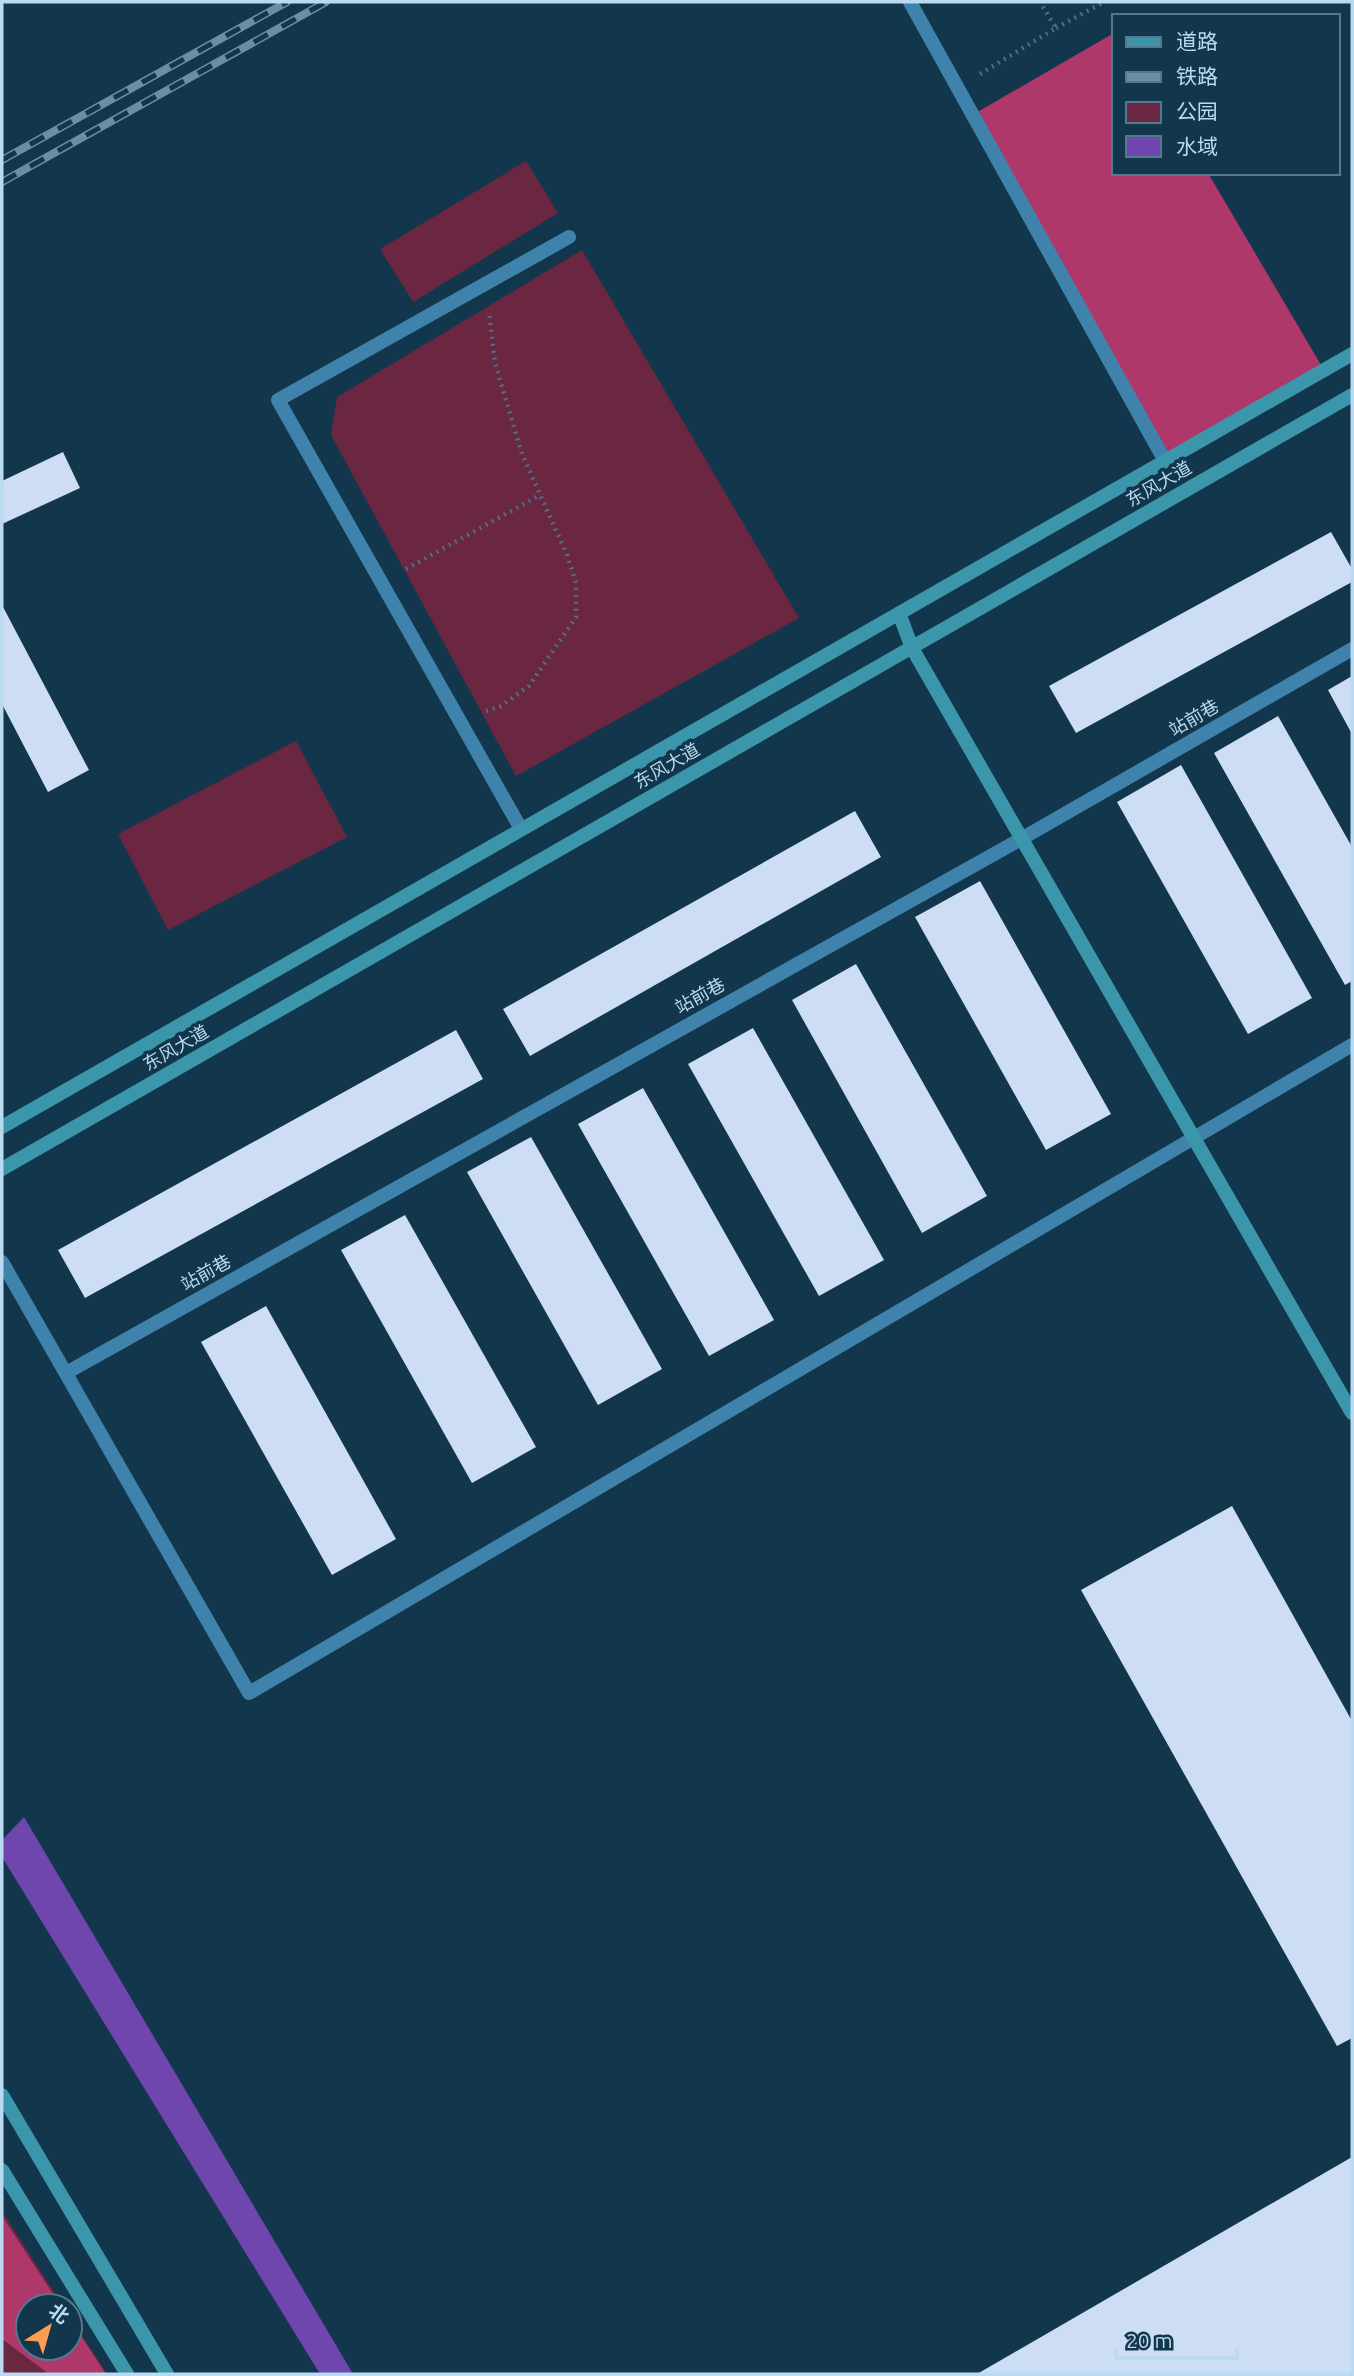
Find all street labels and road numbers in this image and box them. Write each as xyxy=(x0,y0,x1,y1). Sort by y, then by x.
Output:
street label: 东风大道 xyxy=(1122,456,1195,510)
street label: 站前巷 xyxy=(1165,695,1222,739)
street label: 东风大道 xyxy=(630,738,703,792)
street label: 站前巷 xyxy=(671,973,728,1017)
street label: 东风大道 xyxy=(139,1020,212,1074)
street label: 站前巷 xyxy=(177,1250,234,1294)

